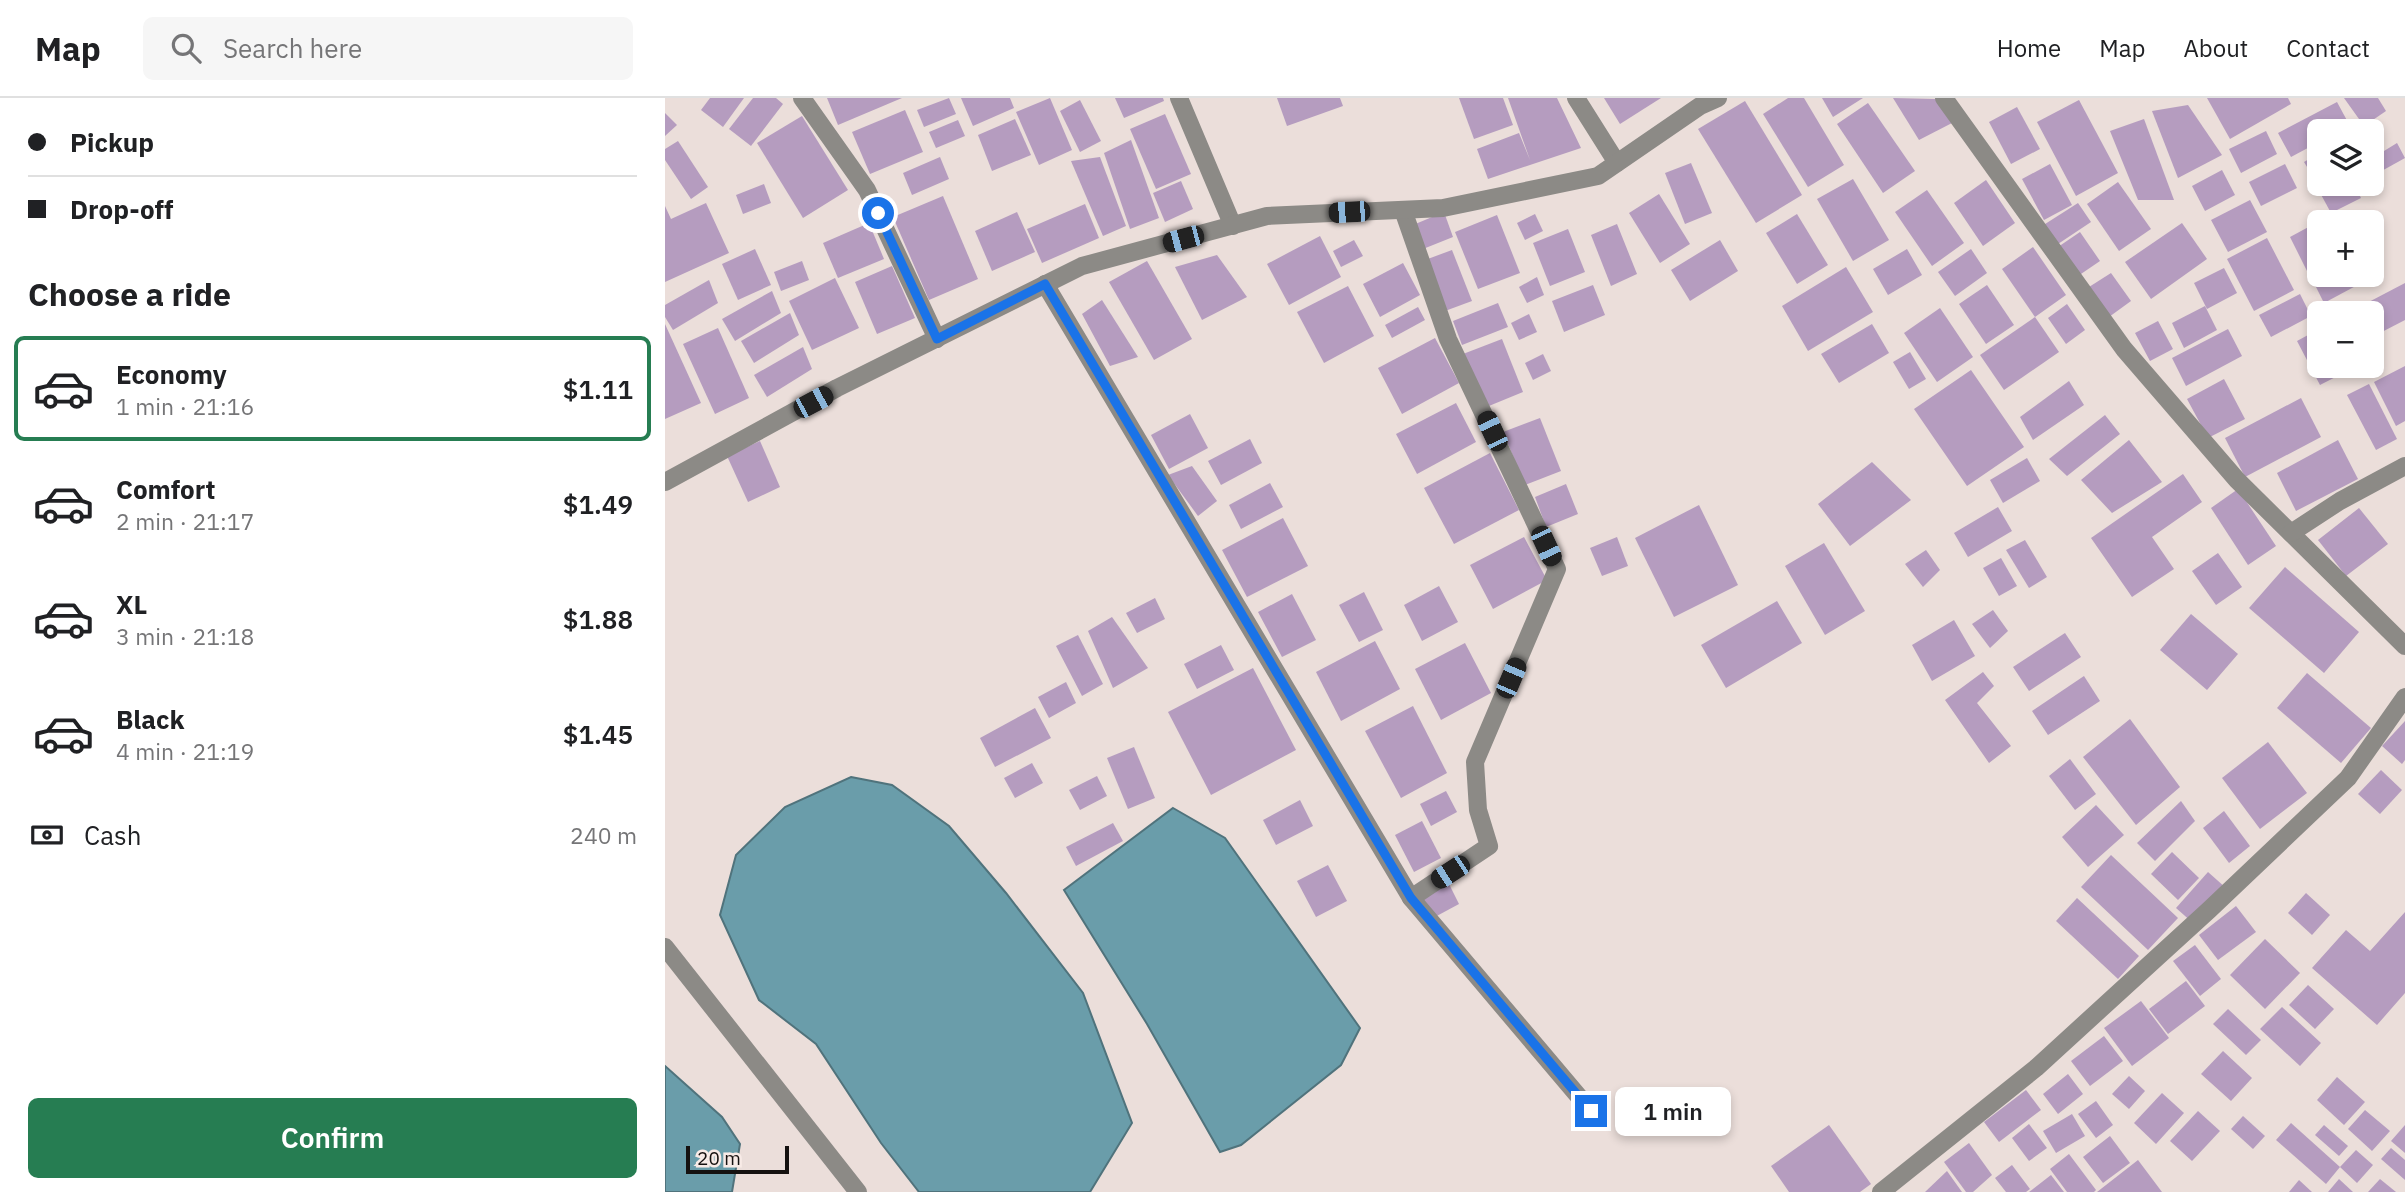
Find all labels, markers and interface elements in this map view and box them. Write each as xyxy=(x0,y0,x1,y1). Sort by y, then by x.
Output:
search box xyxy=(143,17,633,80)
text: Map xyxy=(35,27,101,70)
icon: search xyxy=(167,29,205,67)
text: Search here xyxy=(223,31,362,65)
text: Home xyxy=(1997,32,2061,64)
text: Map xyxy=(2099,32,2145,64)
text: About xyxy=(2183,32,2248,64)
text: Contact xyxy=(2286,32,2370,64)
map controls xyxy=(2307,119,2384,378)
button: layers xyxy=(2307,119,2384,196)
text: Pickup xyxy=(70,125,154,159)
text: Drop-off xyxy=(70,192,173,226)
route start xyxy=(862,197,894,229)
car xyxy=(1328,200,1371,224)
button: + xyxy=(2307,210,2384,287)
car xyxy=(1160,223,1207,255)
text: Choose a ride xyxy=(28,273,231,315)
button: − xyxy=(2307,301,2384,378)
icon: car xyxy=(32,357,95,420)
text: Economy xyxy=(116,357,227,391)
text: $1.11 xyxy=(563,372,633,406)
car xyxy=(790,383,837,421)
text: 1 min · 21:16 xyxy=(116,391,254,421)
car xyxy=(1474,408,1511,454)
icon: car xyxy=(32,472,95,535)
text: Comfort xyxy=(116,472,215,506)
text: $1.49 xyxy=(563,487,633,521)
text: 2 min · 21:17 xyxy=(116,506,254,536)
car xyxy=(1528,523,1565,569)
icon: car xyxy=(32,587,95,650)
text: XL xyxy=(116,587,147,621)
text: $1.88 xyxy=(563,602,633,636)
text: 3 min · 21:18 xyxy=(116,621,254,651)
car xyxy=(1494,655,1529,701)
icon: car xyxy=(32,702,95,765)
text: Black xyxy=(116,702,184,736)
text: $1.45 xyxy=(563,717,633,751)
text: 4 min · 21:19 xyxy=(116,736,254,766)
icon: cash xyxy=(28,816,66,854)
text: Cash xyxy=(84,818,141,852)
text: 240 m xyxy=(570,820,637,850)
car xyxy=(1427,852,1474,892)
callout: 1 min xyxy=(1615,1086,1731,1136)
route end xyxy=(1575,1095,1607,1127)
text: 1 min xyxy=(1643,1096,1703,1126)
button: Confirm xyxy=(28,1098,637,1178)
scale bar xyxy=(686,1143,789,1175)
text: 20 m xyxy=(697,1146,741,1170)

